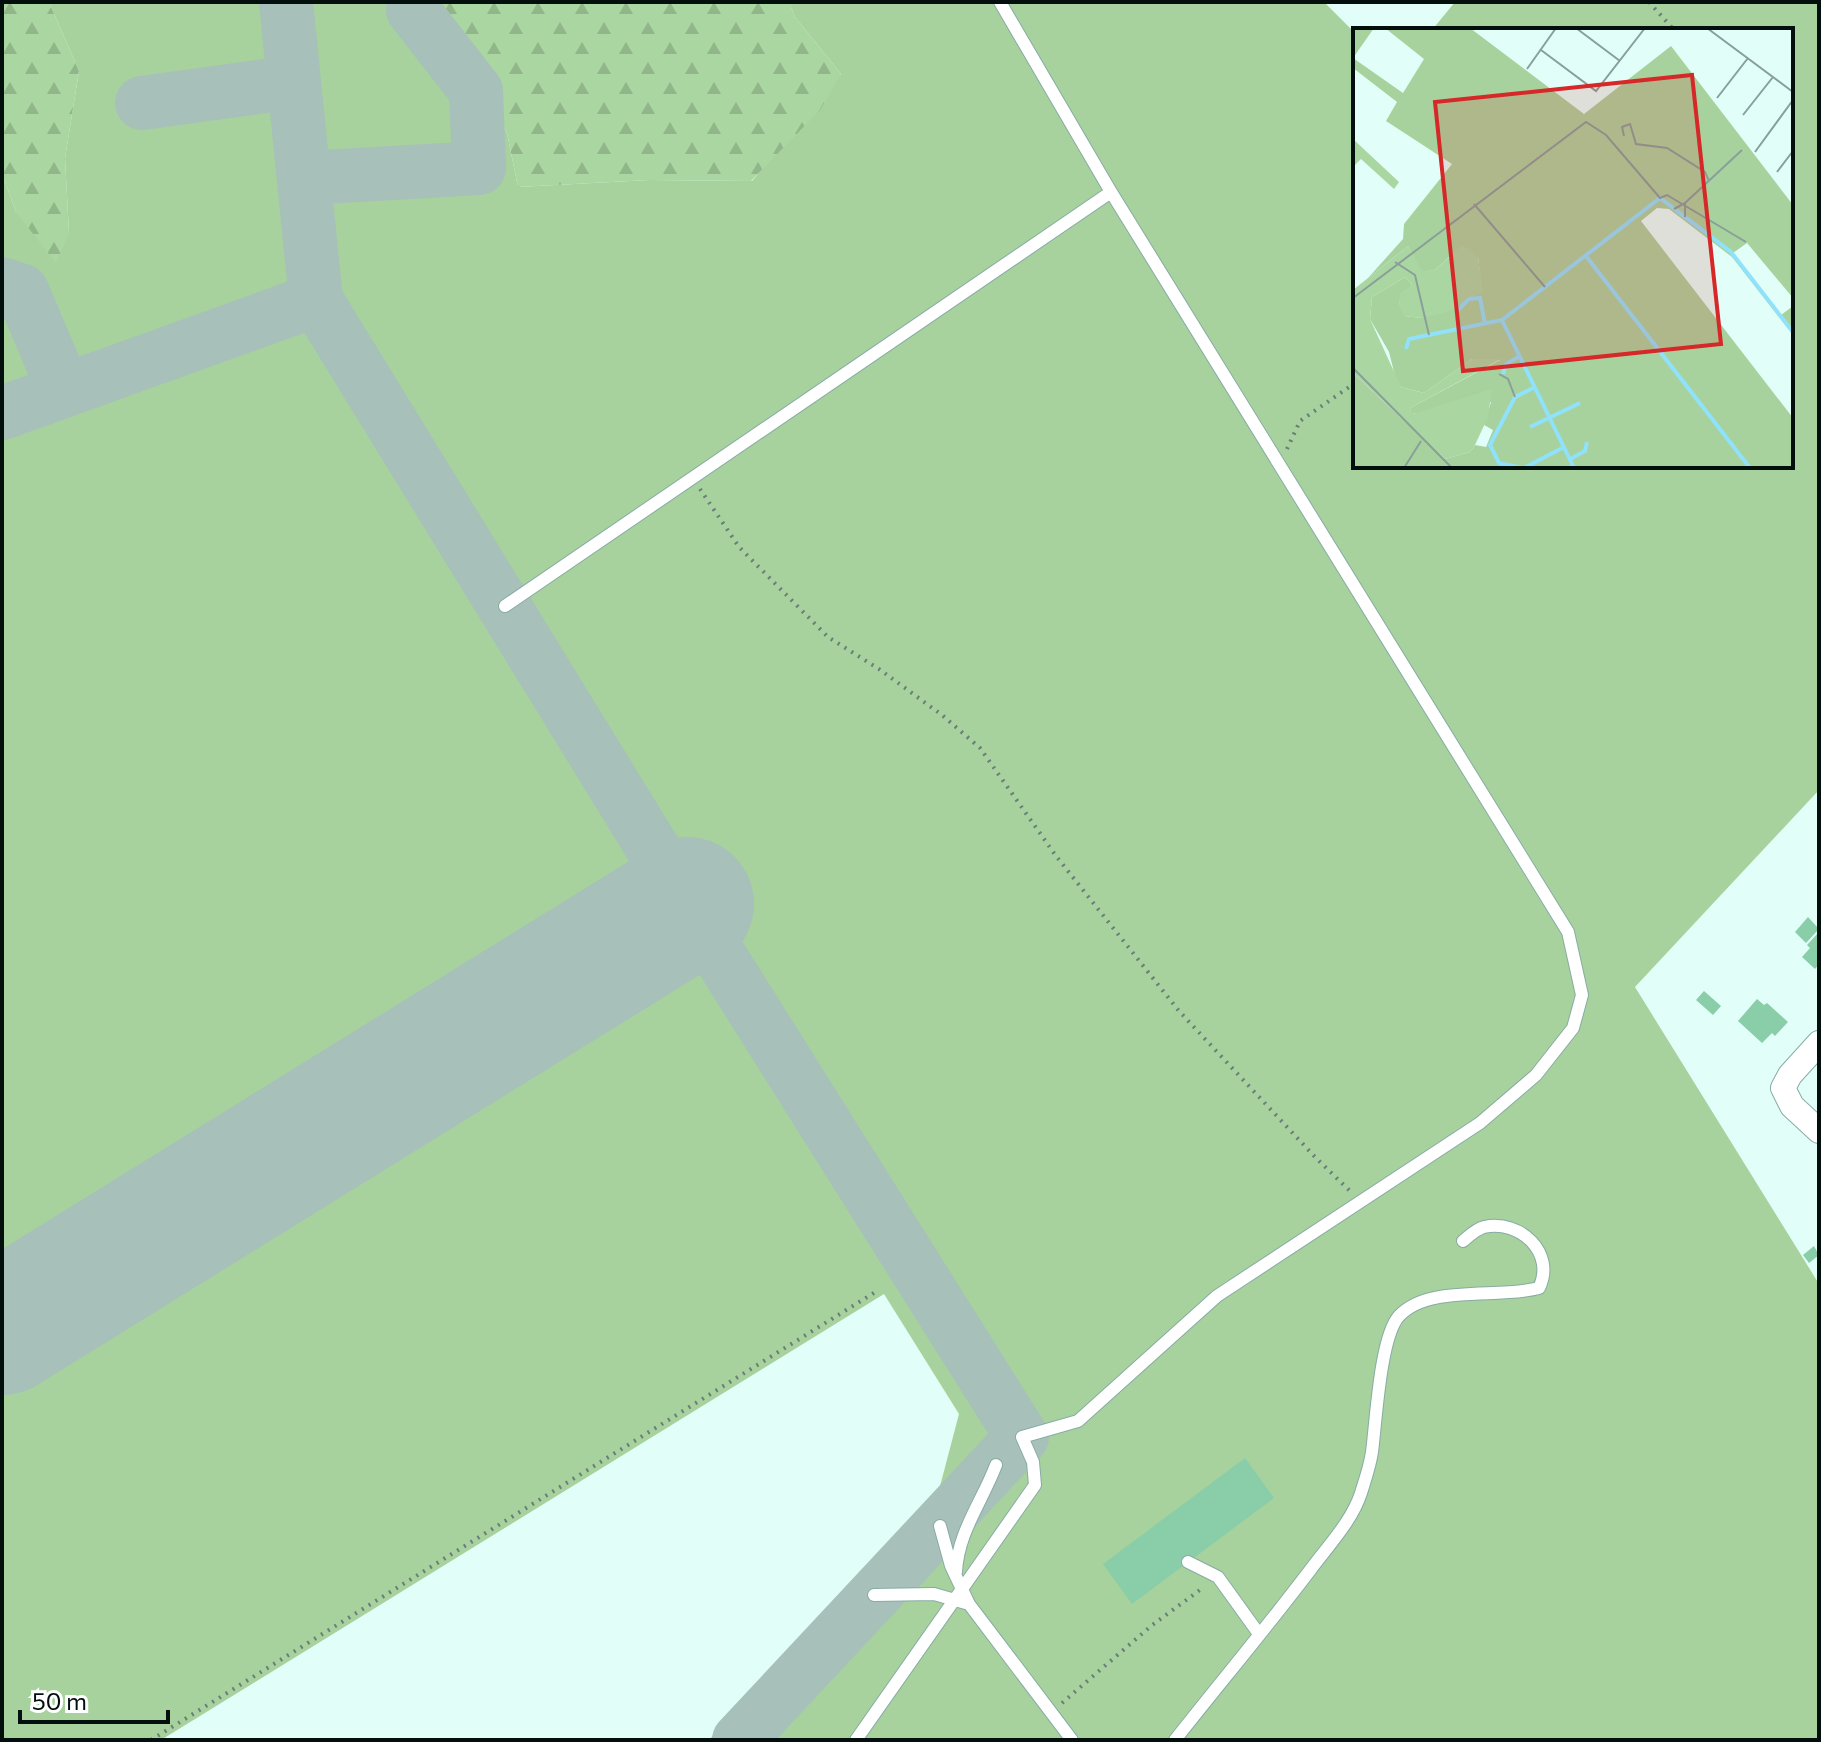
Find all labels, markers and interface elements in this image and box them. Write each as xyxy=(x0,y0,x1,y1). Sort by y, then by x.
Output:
inset map xyxy=(1353,28,1793,468)
scale bar xyxy=(20,1674,168,1724)
text: 50 m xyxy=(32,1686,87,1715)

